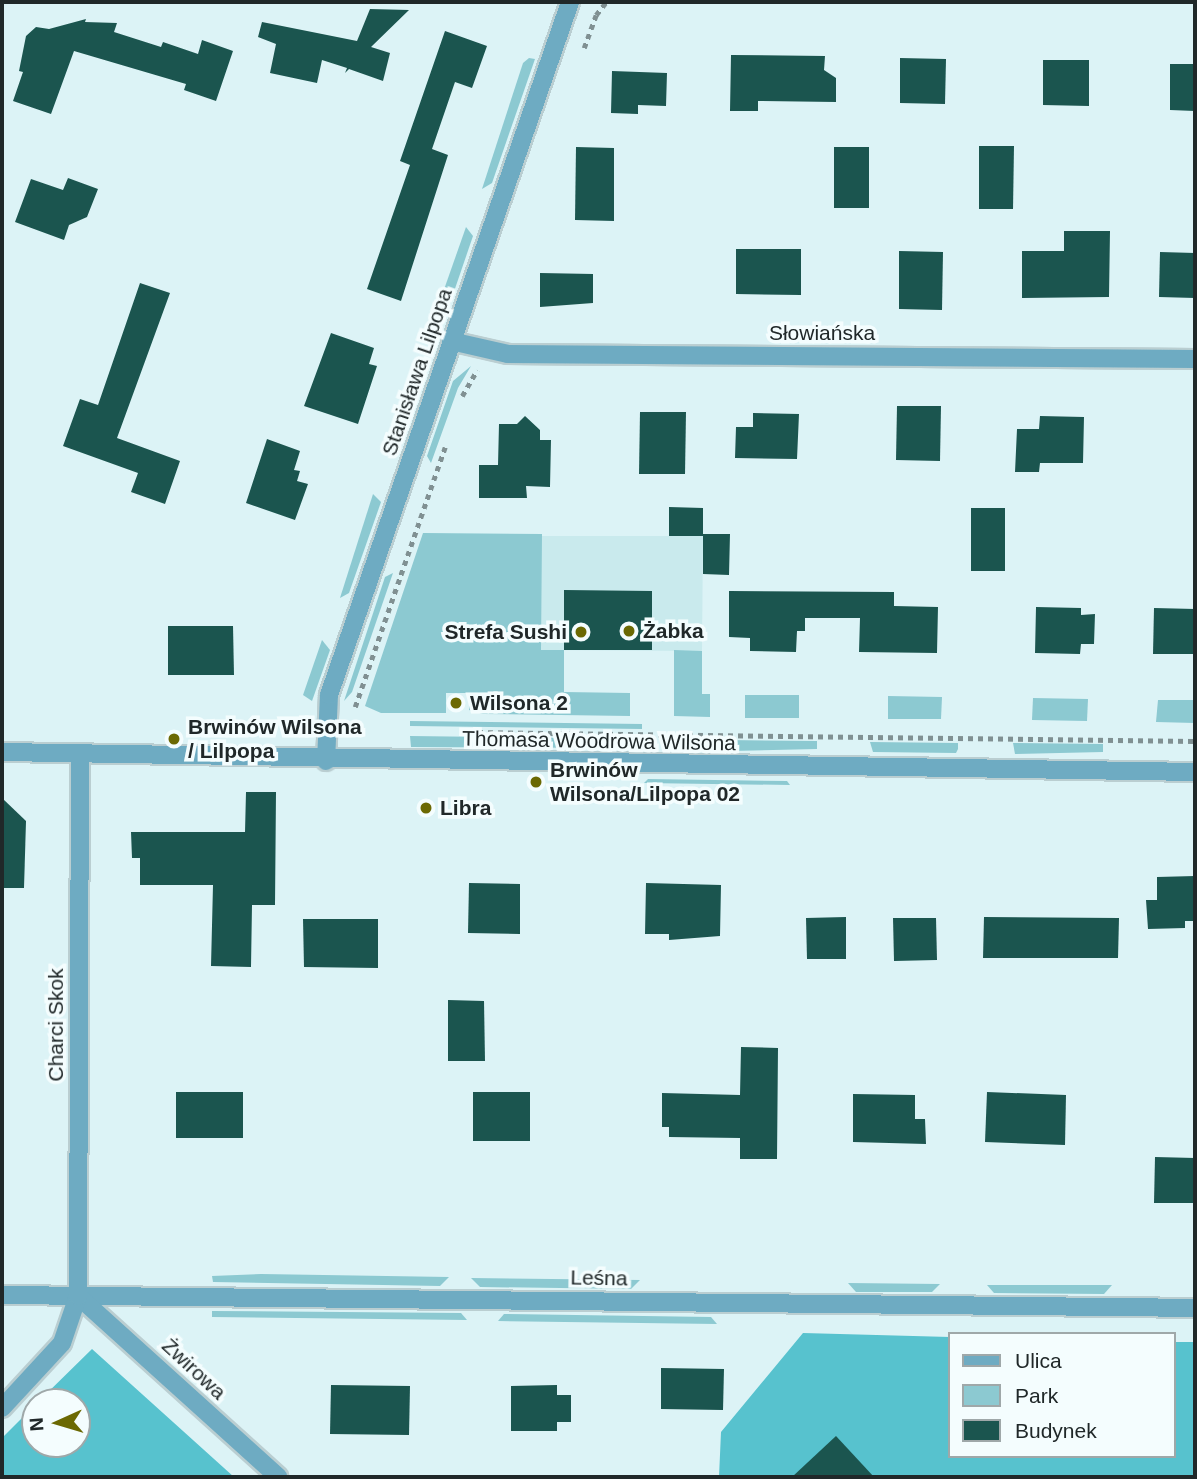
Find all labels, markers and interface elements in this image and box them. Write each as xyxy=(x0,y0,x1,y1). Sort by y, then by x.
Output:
street label: Stanisława Lilpopa xyxy=(377,285,457,459)
street label: Słowiańska xyxy=(769,320,875,346)
place label: Żabka xyxy=(643,618,704,644)
place label: Strefa Sushi xyxy=(444,619,567,645)
marker: Żabka xyxy=(621,623,637,639)
marker: Strefa Sushi xyxy=(573,624,589,640)
place label: Wilsona 2 xyxy=(470,690,568,716)
marker: Wilsona 2 xyxy=(448,695,464,711)
place label: Brwinów Wilsona / Lilpopa xyxy=(188,714,362,764)
street label: Thomasa Woodrowa Wilsona xyxy=(462,726,736,756)
marker: Brwinów Wilsona / Lilpopa xyxy=(166,731,182,747)
place label: Brwinów Wilsona/Lilpopa 02 xyxy=(550,757,740,807)
marker: Brwinów Wilsona/Lilpopa 02 xyxy=(528,774,544,790)
place label: Libra xyxy=(440,795,491,821)
marker: Libra xyxy=(418,800,434,816)
street label: Charci Skok xyxy=(43,968,69,1082)
street label: Leśna xyxy=(570,1265,628,1291)
legend xyxy=(948,1332,1176,1458)
street label: Żwirowa xyxy=(157,1333,231,1405)
text: Ulica xyxy=(1015,1349,1062,1372)
text: Park xyxy=(1015,1384,1058,1407)
north arrow xyxy=(21,1388,91,1458)
text: N xyxy=(26,1417,48,1432)
text: Budynek xyxy=(1015,1419,1097,1442)

